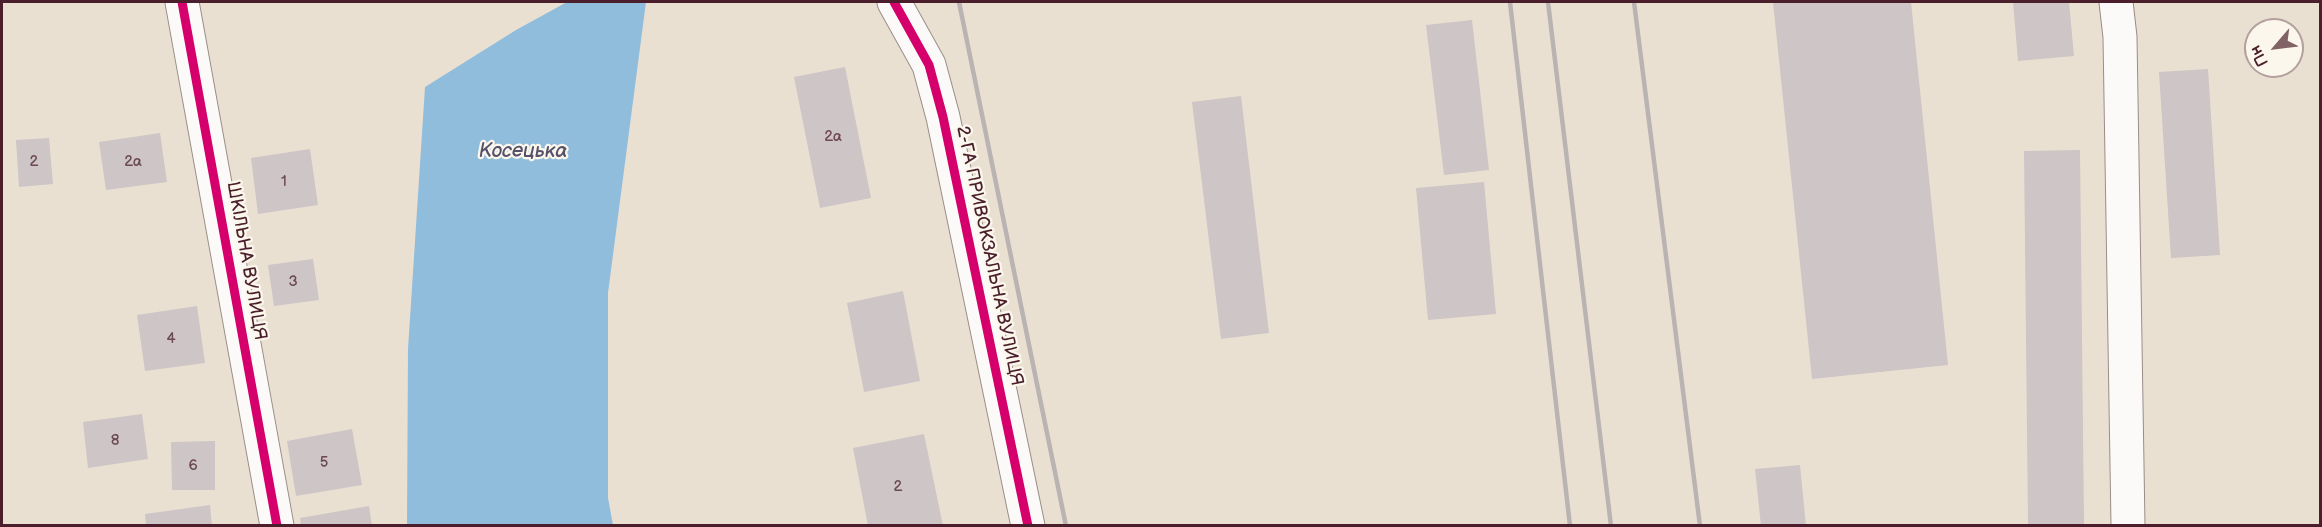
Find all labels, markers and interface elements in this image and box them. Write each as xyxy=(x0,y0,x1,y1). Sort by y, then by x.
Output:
north arrow xyxy=(2244,18,2304,78)
text: Пн xyxy=(2246,42,2273,70)
street label: 2-ГА ПРИВОКЗАЛЬНА ВУЛИЦЯ xyxy=(951,124,1027,388)
house number: 2а xyxy=(824,128,842,146)
water label: Косецька xyxy=(479,140,567,164)
house number: 2 xyxy=(30,153,38,171)
house number: 2а xyxy=(124,153,142,171)
house number: 1 xyxy=(281,173,287,191)
street label: ШКІЛЬНА ВУЛИЦЯ xyxy=(221,180,271,342)
house number: 3 xyxy=(288,273,298,291)
house number: 4 xyxy=(166,330,176,348)
house number: 8 xyxy=(111,432,119,450)
house number: 5 xyxy=(320,454,328,472)
house number: 6 xyxy=(188,457,198,475)
house number: 2 xyxy=(894,478,902,496)

